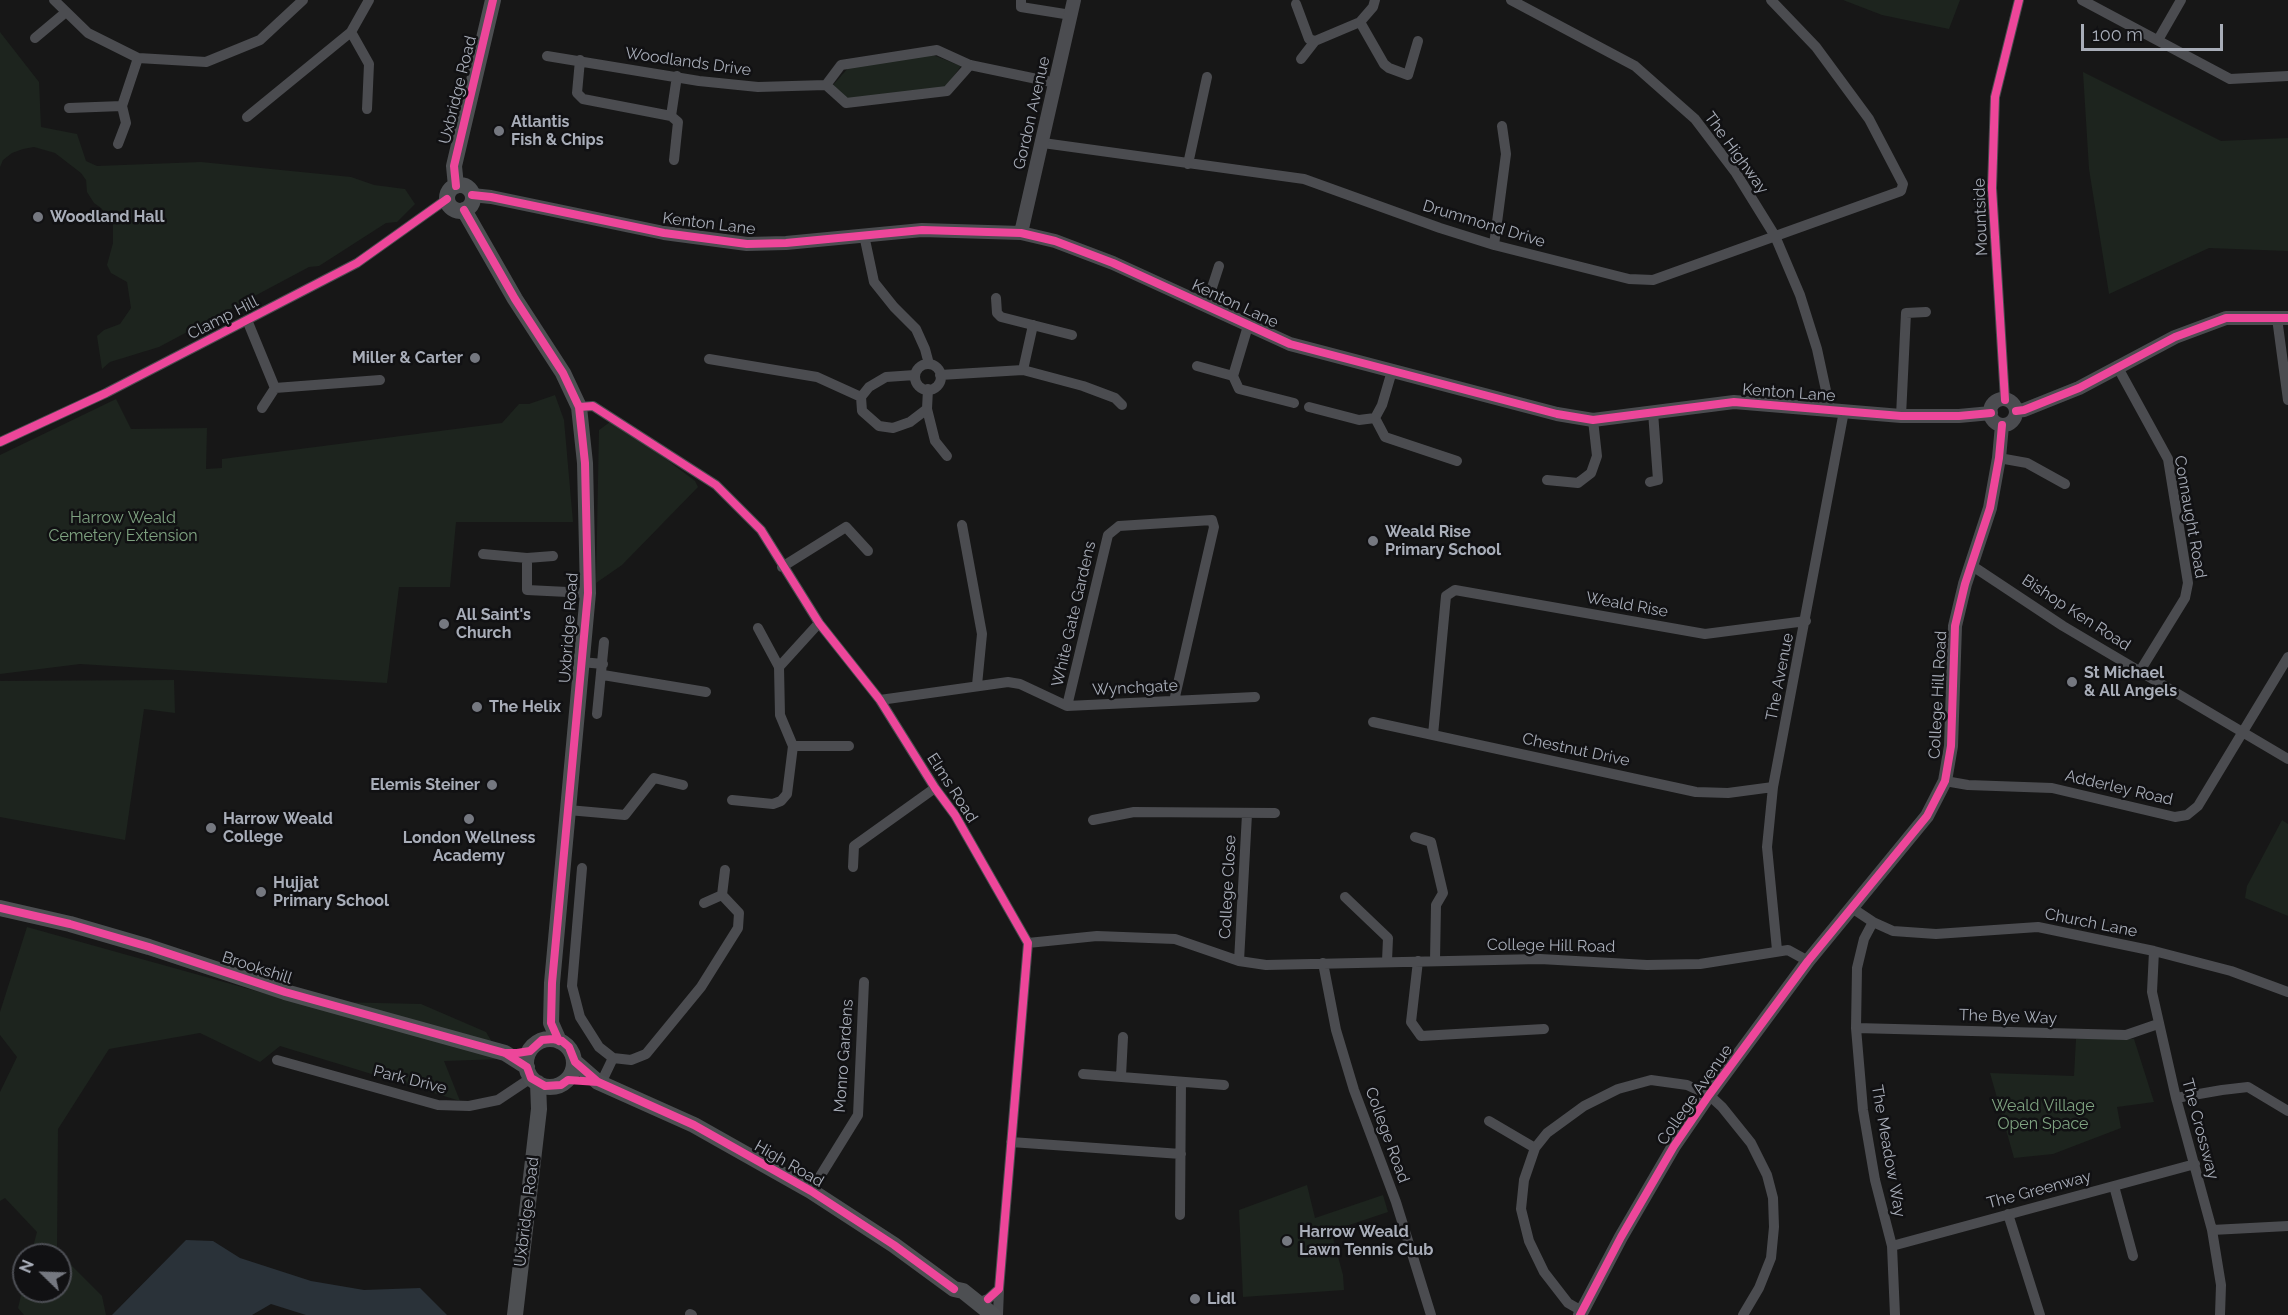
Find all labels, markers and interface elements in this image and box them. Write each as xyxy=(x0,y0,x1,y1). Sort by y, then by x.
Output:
scale bar xyxy=(2084,12,2226,50)
text: 100 m xyxy=(2092,24,2143,45)
street label: Uxbridge Road xyxy=(435,34,481,146)
street label: Woodlands Drive xyxy=(624,44,752,80)
street label: Gordon Avenue xyxy=(1010,55,1054,171)
street label: The Highway xyxy=(1700,108,1772,198)
place label: Atlantis Fish & Chips xyxy=(511,112,604,150)
marker: Atlantis Fish & Chips xyxy=(492,124,506,138)
street label: Mountside xyxy=(1970,178,1992,256)
street label: Drummond Drive xyxy=(1420,196,1548,252)
place label: Woodland Hall xyxy=(50,207,165,227)
street label: Kenton Lane xyxy=(662,209,756,239)
marker: Woodland Hall xyxy=(31,210,45,224)
street label: Kenton Lane xyxy=(1189,276,1281,332)
street label: Clamp Hill xyxy=(184,292,262,344)
place label: Miller & Carter xyxy=(352,348,463,368)
marker: Miller & Carter xyxy=(468,351,482,365)
street label: Kenton Lane xyxy=(1742,380,1836,406)
street label: Connaught Road xyxy=(2170,454,2210,580)
park label: Harrow Weald Cemetery Extension xyxy=(48,508,198,546)
place label: Weald Rise Primary School xyxy=(1385,522,1501,560)
marker: Weald Rise Primary School xyxy=(1366,534,1380,548)
street label: White Gate Gardens xyxy=(1048,539,1100,689)
street label: Bishop Ken Road xyxy=(2018,571,2134,655)
street label: Uxbridge Road xyxy=(556,572,582,684)
street label: Weald Rise xyxy=(1584,588,1670,622)
place label: All Saint's Church xyxy=(456,605,531,643)
marker: All Saint's Church xyxy=(437,617,451,631)
street label: College Hill Road xyxy=(1925,630,1951,760)
street label: The Avenue xyxy=(1762,632,1798,722)
place label: St Michael & All Angels xyxy=(2084,663,2177,701)
marker: St Michael & All Angels xyxy=(2065,675,2079,689)
street label: Wynchgate xyxy=(1092,676,1178,700)
place label: The Helix xyxy=(489,697,561,717)
marker: The Helix xyxy=(470,700,484,714)
street label: Chestnut Drive xyxy=(1521,729,1631,771)
street label: Elms Road xyxy=(922,750,982,826)
street label: Adderley Road xyxy=(2063,766,2175,810)
place label: Elemis Steiner xyxy=(370,775,480,795)
marker: Elemis Steiner xyxy=(485,778,499,792)
place label: Harrow Weald College xyxy=(223,809,333,847)
marker: London Wellness Academy xyxy=(462,812,476,826)
marker: Harrow Weald College xyxy=(204,821,218,835)
place label: London Wellness Academy xyxy=(403,828,535,866)
street label: College Close xyxy=(1216,835,1240,939)
place label: Hujjat Primary School xyxy=(273,873,389,911)
marker: Hujjat Primary School xyxy=(254,885,268,899)
street label: Church Lane xyxy=(2043,905,2139,941)
street label: College Hill Road xyxy=(1487,935,1615,957)
street label: Brookshill xyxy=(219,948,295,988)
street label: Monro Gardens xyxy=(830,999,858,1113)
street label: The Bye Way xyxy=(1959,1006,2057,1028)
street label: College Avenue xyxy=(1653,1041,1737,1149)
street label: Park Drive xyxy=(371,1062,449,1098)
street label: The Crossway xyxy=(2177,1076,2223,1182)
street label: The Meadow Way xyxy=(1867,1083,1909,1219)
street label: College Road xyxy=(1361,1085,1413,1185)
park label: Weald Village Open Space xyxy=(1991,1096,2095,1134)
street label: High Road xyxy=(751,1136,827,1192)
street label: Uxbridge Road xyxy=(511,1156,543,1268)
street label: The Greenway xyxy=(1985,1167,2093,1213)
place label: Harrow Weald Lawn Tennis Club xyxy=(1299,1222,1433,1260)
marker: Harrow Weald Lawn Tennis Club xyxy=(1280,1234,1294,1248)
north arrow xyxy=(12,1243,72,1303)
text: N xyxy=(16,1257,38,1276)
place label: Lidl xyxy=(1207,1289,1236,1309)
marker: Lidl xyxy=(1188,1292,1202,1306)

